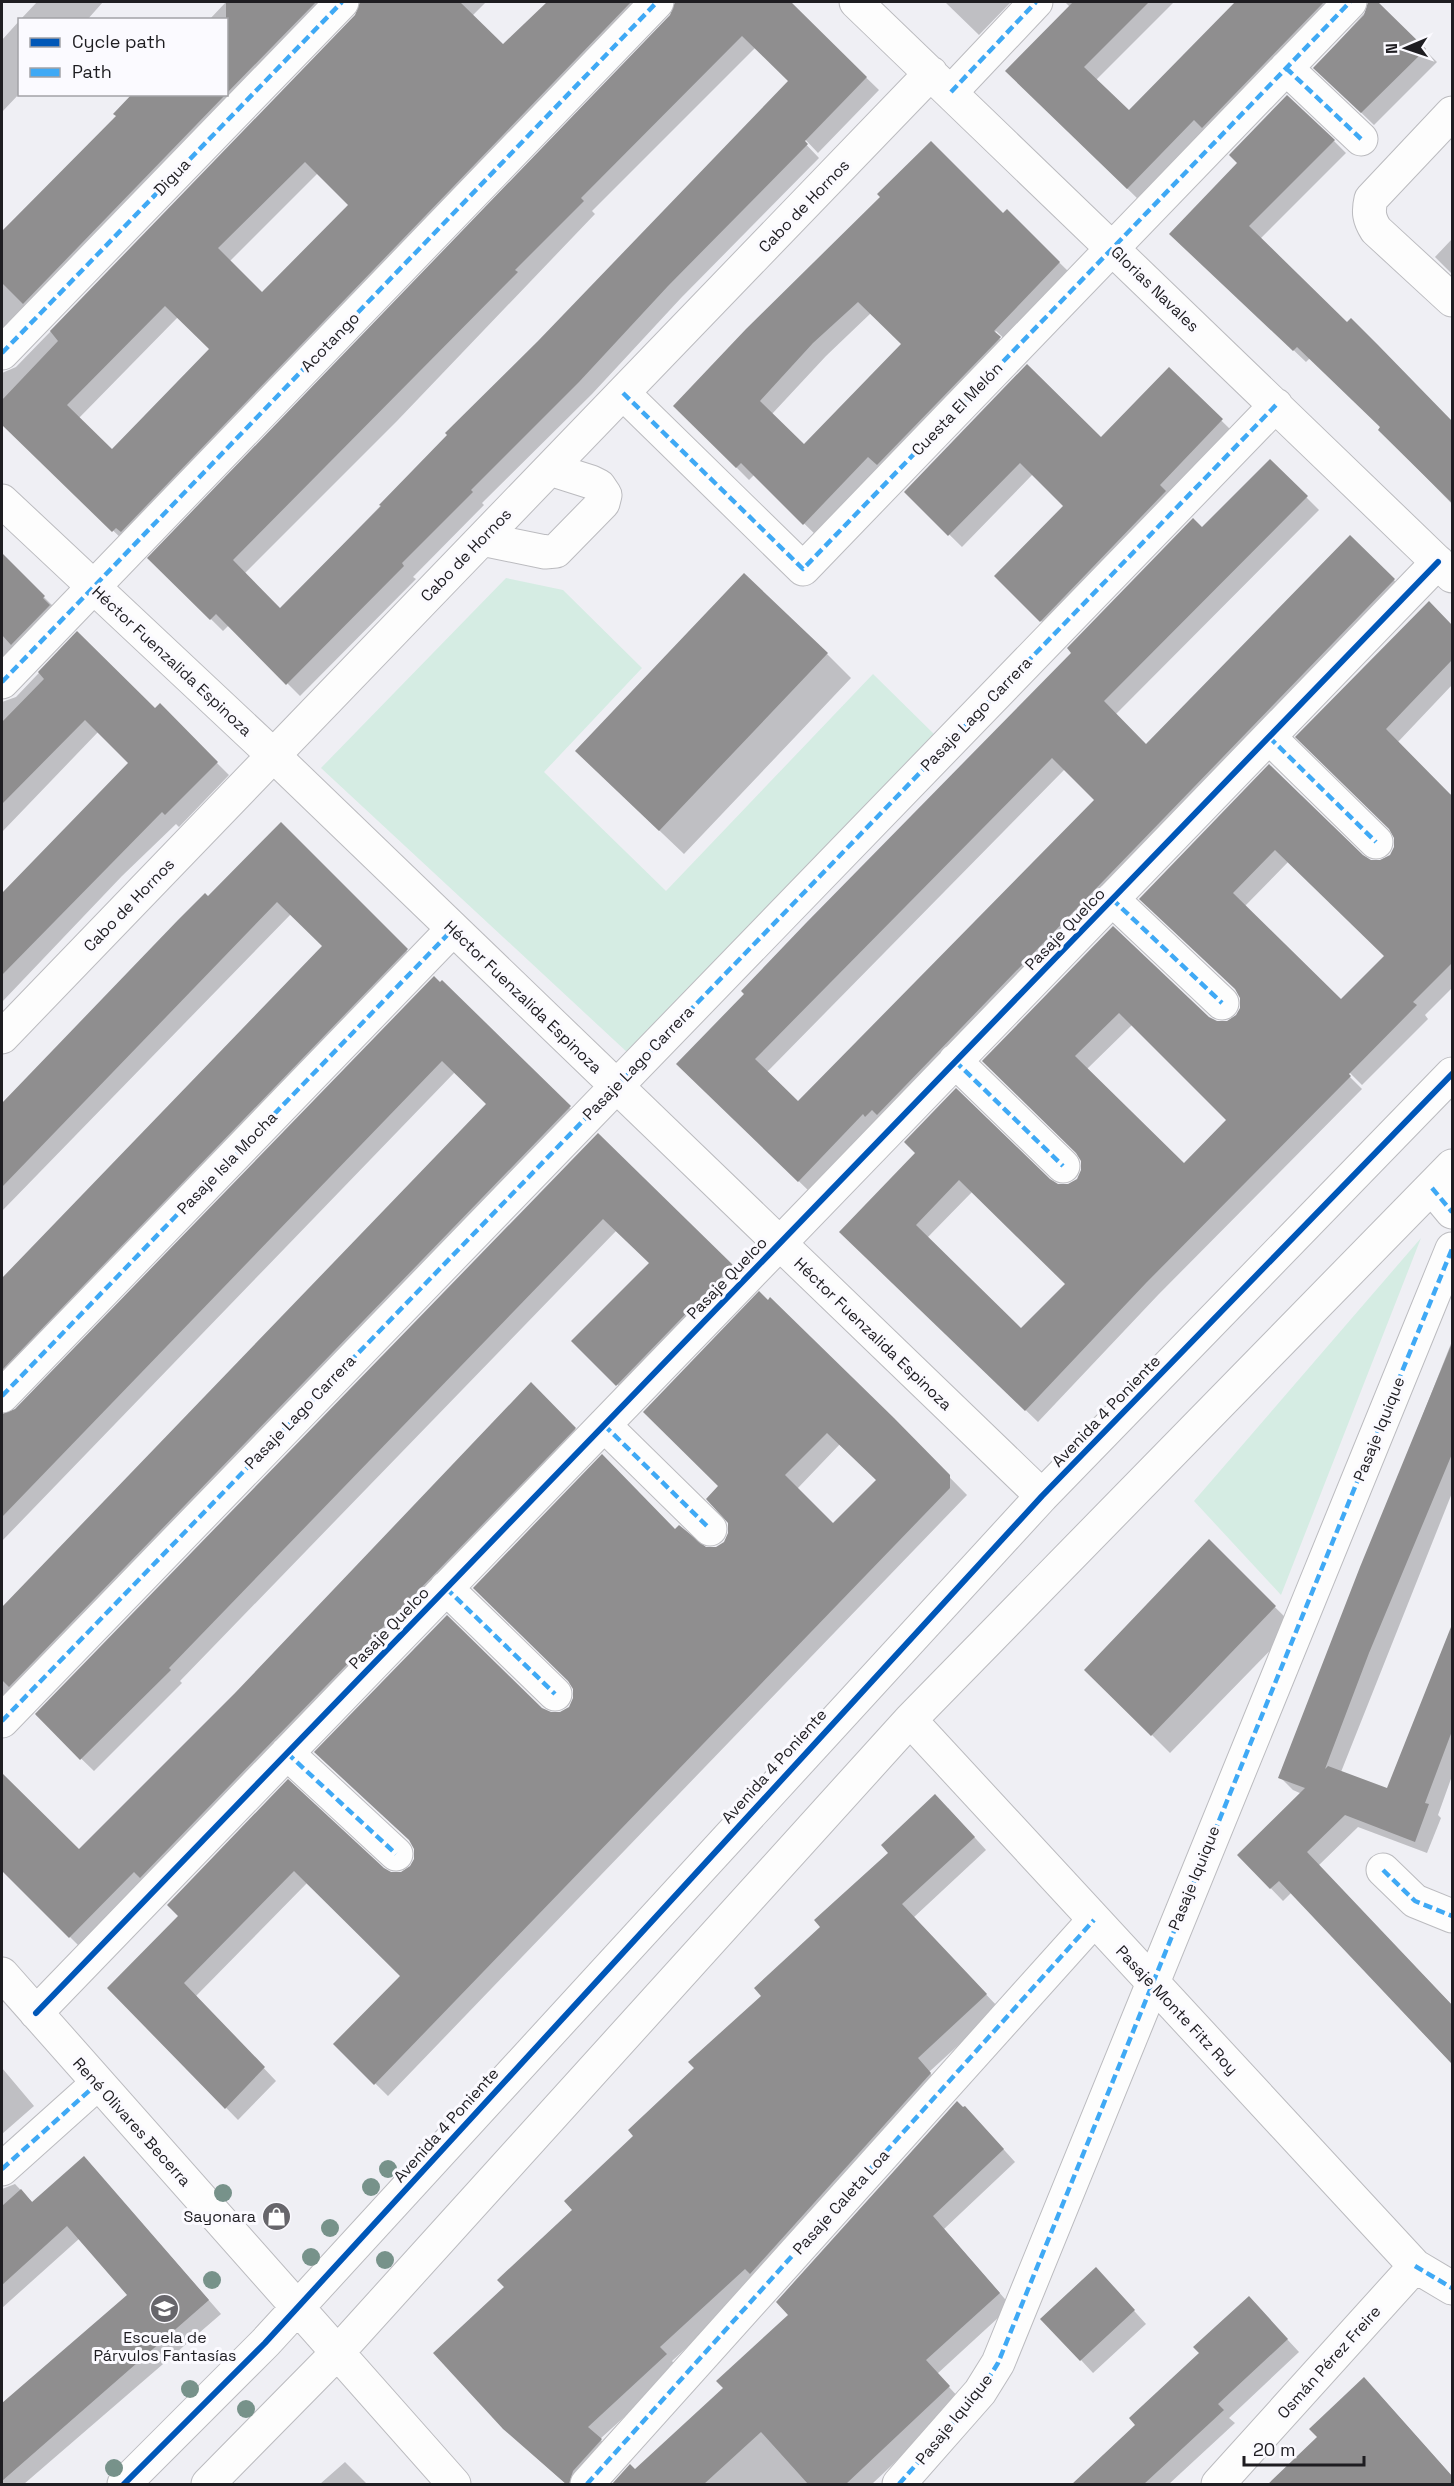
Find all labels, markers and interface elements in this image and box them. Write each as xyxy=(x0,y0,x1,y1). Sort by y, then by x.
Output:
legend xyxy=(18,18,228,96)
north arrow xyxy=(1376,18,1436,78)
text: Cycle path xyxy=(72,30,166,53)
text: N xyxy=(1381,43,1402,54)
text: Path xyxy=(72,60,112,83)
street label: Digua xyxy=(149,154,195,200)
street label: Cabo de Hornos xyxy=(754,155,854,257)
street label: Glorias Navales xyxy=(1106,242,1204,336)
street label: Acotango xyxy=(296,307,364,377)
street label: Cuesta El Melón xyxy=(907,358,1007,460)
street label: Cabo de Hornos xyxy=(416,504,516,606)
street label: Héctor Fuenzalida Espinoza xyxy=(87,581,257,741)
street label: Pasaje Lago Carrera xyxy=(916,652,1036,776)
street label: Cabo de Hornos xyxy=(79,854,179,956)
street label: Pasaje Quelco xyxy=(1020,883,1110,975)
street label: Héctor Fuenzalida Espinoza xyxy=(440,916,606,1078)
street label: Pasaje Lago Carrera xyxy=(578,1001,698,1125)
street label: Pasaje Isla Mocha xyxy=(172,1107,282,1219)
street label: Pasaje Quelco xyxy=(682,1232,772,1324)
street label: Héctor Fuenzalida Espinoza xyxy=(790,1253,956,1415)
street label: Pasaje Lago Carrera xyxy=(240,1350,360,1474)
street label: Avenida 4 Poniente xyxy=(1047,1351,1165,1471)
street label: Pasaje Iquique xyxy=(1348,1374,1410,1484)
street label: Pasaje Quelco xyxy=(344,1582,434,1674)
street label: Avenida 4 Poniente xyxy=(717,1704,831,1828)
street label: Pasaje Iquique xyxy=(1163,1823,1225,1933)
street label: Pasaje Monte Fitz Roy xyxy=(1111,1941,1243,2079)
street label: René Olivares Becerra xyxy=(68,2053,196,2191)
street label: Avenida 4 Poniente xyxy=(389,2063,503,2187)
street label: Pasaje Caleta Loa xyxy=(788,2145,894,2259)
shop icon: Sayonara xyxy=(261,2200,293,2232)
place label: Sayonara xyxy=(184,2206,256,2227)
school or university icon: Escuela de Párvulos Fantasías xyxy=(149,2293,181,2325)
street label: Osmán Pérez Freire xyxy=(1273,2301,1385,2423)
place label: Escuela de Párvulos Fantasías xyxy=(93,2327,237,2366)
street label: Pasaje Iquique xyxy=(911,2369,997,2469)
scale bar xyxy=(1244,2429,1364,2467)
text: 20 m xyxy=(1253,2438,1296,2461)

